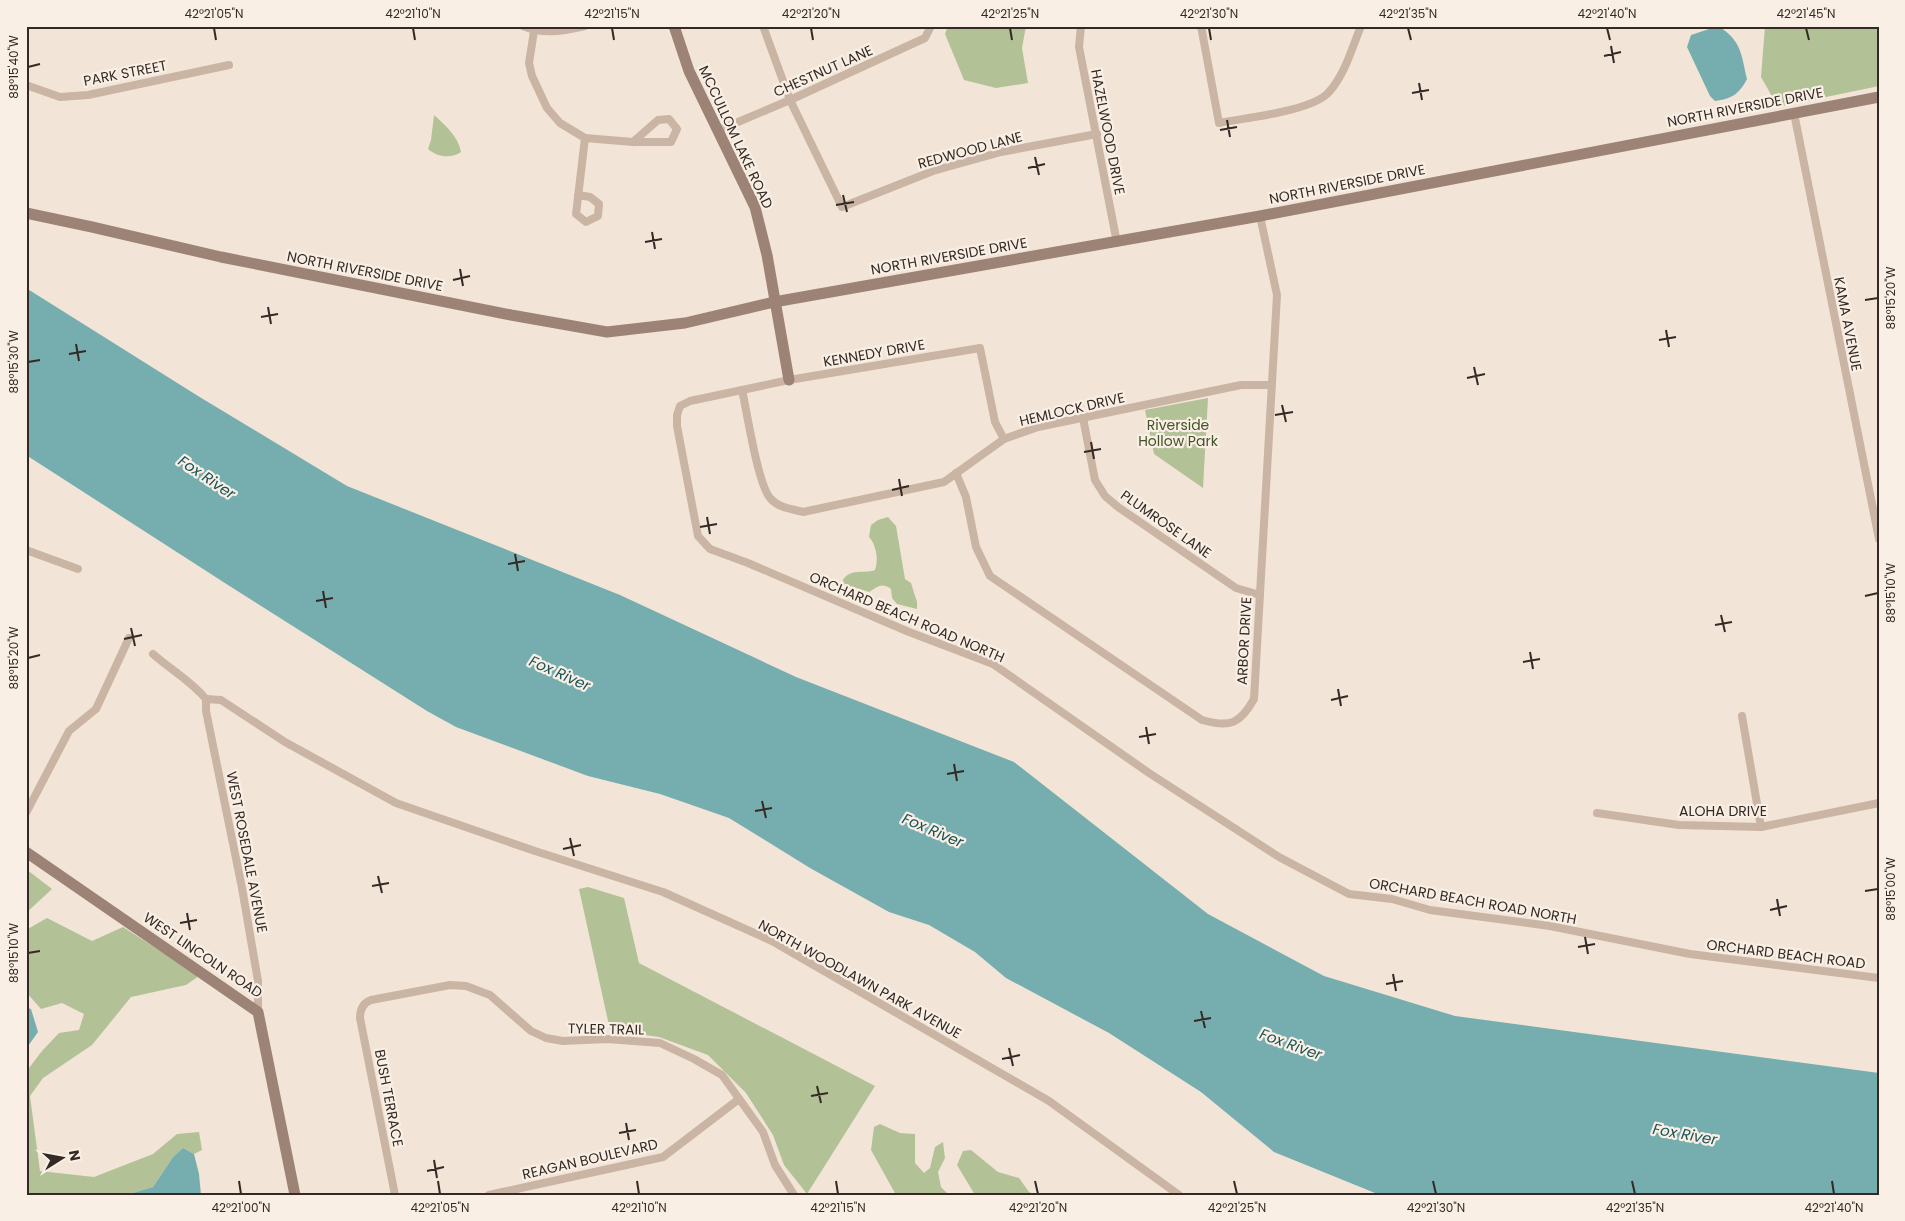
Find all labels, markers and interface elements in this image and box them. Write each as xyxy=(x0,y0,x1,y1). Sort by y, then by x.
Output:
text: 42°21'05"N xyxy=(184,5,244,22)
text: 42°21'10"N xyxy=(385,5,441,22)
text: 42°21'15"N xyxy=(584,5,640,22)
text: 42°21'20"N xyxy=(782,5,840,22)
text: 42°21'25"N xyxy=(981,5,1039,22)
text: 42°21'30"N xyxy=(1180,5,1238,22)
text: 42°21'35"N xyxy=(1379,5,1437,22)
text: 42°21'40"N xyxy=(1577,5,1637,22)
text: 42°21'45"N xyxy=(1776,5,1836,22)
text: 88°15'40"W xyxy=(5,35,22,99)
street label: CHESTNUT LANE xyxy=(770,40,876,102)
street label: PARK STREET xyxy=(82,55,169,91)
street label: MCCULLOM LAKE ROAD xyxy=(694,62,778,212)
street label: HAZELWOOD DRIVE xyxy=(1086,67,1130,197)
street label: NORTH RIVERSIDE DRIVE xyxy=(1665,82,1825,132)
street label: REDWOOD LANE xyxy=(916,126,1024,174)
street label: NORTH RIVERSIDE DRIVE xyxy=(1267,159,1427,209)
street label: NORTH RIVERSIDE DRIVE xyxy=(869,232,1029,280)
street label: NORTH RIVERSIDE DRIVE xyxy=(285,246,445,296)
text: 88°15'20"W xyxy=(1882,266,1899,330)
street label: KAMA AVENUE xyxy=(1829,275,1867,373)
text: 88°15'30"W xyxy=(5,330,22,394)
street label: KENNEDY DRIVE xyxy=(822,334,926,372)
street label: HEMLOCK DRIVE xyxy=(1017,387,1127,431)
park label: Riverside Hollow Park xyxy=(1138,415,1219,451)
water label: Fox River xyxy=(174,450,240,504)
street label: PLUMROSE LANE xyxy=(1117,485,1215,563)
text: 88°15'10"W xyxy=(1882,563,1899,623)
street label: ORCHARD BEACH ROAD NORTH xyxy=(806,567,1008,667)
street label: ARBOR DRIVE xyxy=(1232,596,1256,686)
text: 88°15'20"W xyxy=(5,626,22,690)
water label: Fox River xyxy=(526,650,594,696)
street label: WEST ROSEDALE AVENUE xyxy=(222,770,272,934)
street label: ALOHA DRIVE xyxy=(1679,801,1767,821)
water label: Fox River xyxy=(899,808,967,853)
text: 88°15'00"W xyxy=(1882,857,1899,921)
street label: ORCHARD BEACH ROAD NORTH xyxy=(1368,873,1578,929)
street label: WEST LINCOLN ROAD xyxy=(139,908,267,1002)
street label: NORTH WOODLAWN PARK AVENUE xyxy=(755,915,965,1043)
text: 88°15'10"W xyxy=(5,923,22,983)
street label: ORCHARD BEACH ROAD xyxy=(1705,934,1867,974)
street label: TYLER TRAIL xyxy=(568,1018,644,1040)
water label: Fox River xyxy=(1257,1023,1325,1065)
street label: BUSH TERRACE xyxy=(370,1048,408,1148)
water label: Fox River xyxy=(1651,1118,1719,1150)
north arrow xyxy=(38,1134,88,1184)
street label: REAGAN BOULEVARD xyxy=(520,1134,660,1184)
text: N xyxy=(64,1148,86,1163)
text: 42°21'00"N xyxy=(211,1199,271,1216)
text: 42°21'05"N xyxy=(410,1199,470,1216)
text: 42°21'10"N xyxy=(611,1199,667,1216)
text: 42°21'15"N xyxy=(810,1199,866,1216)
text: 42°21'20"N xyxy=(1009,1199,1067,1216)
text: 42°21'25"N xyxy=(1208,1199,1266,1216)
text: 42°21'30"N xyxy=(1407,1199,1465,1216)
text: 42°21'35"N xyxy=(1606,1199,1664,1216)
text: 42°21'40"N xyxy=(1804,1199,1864,1216)

